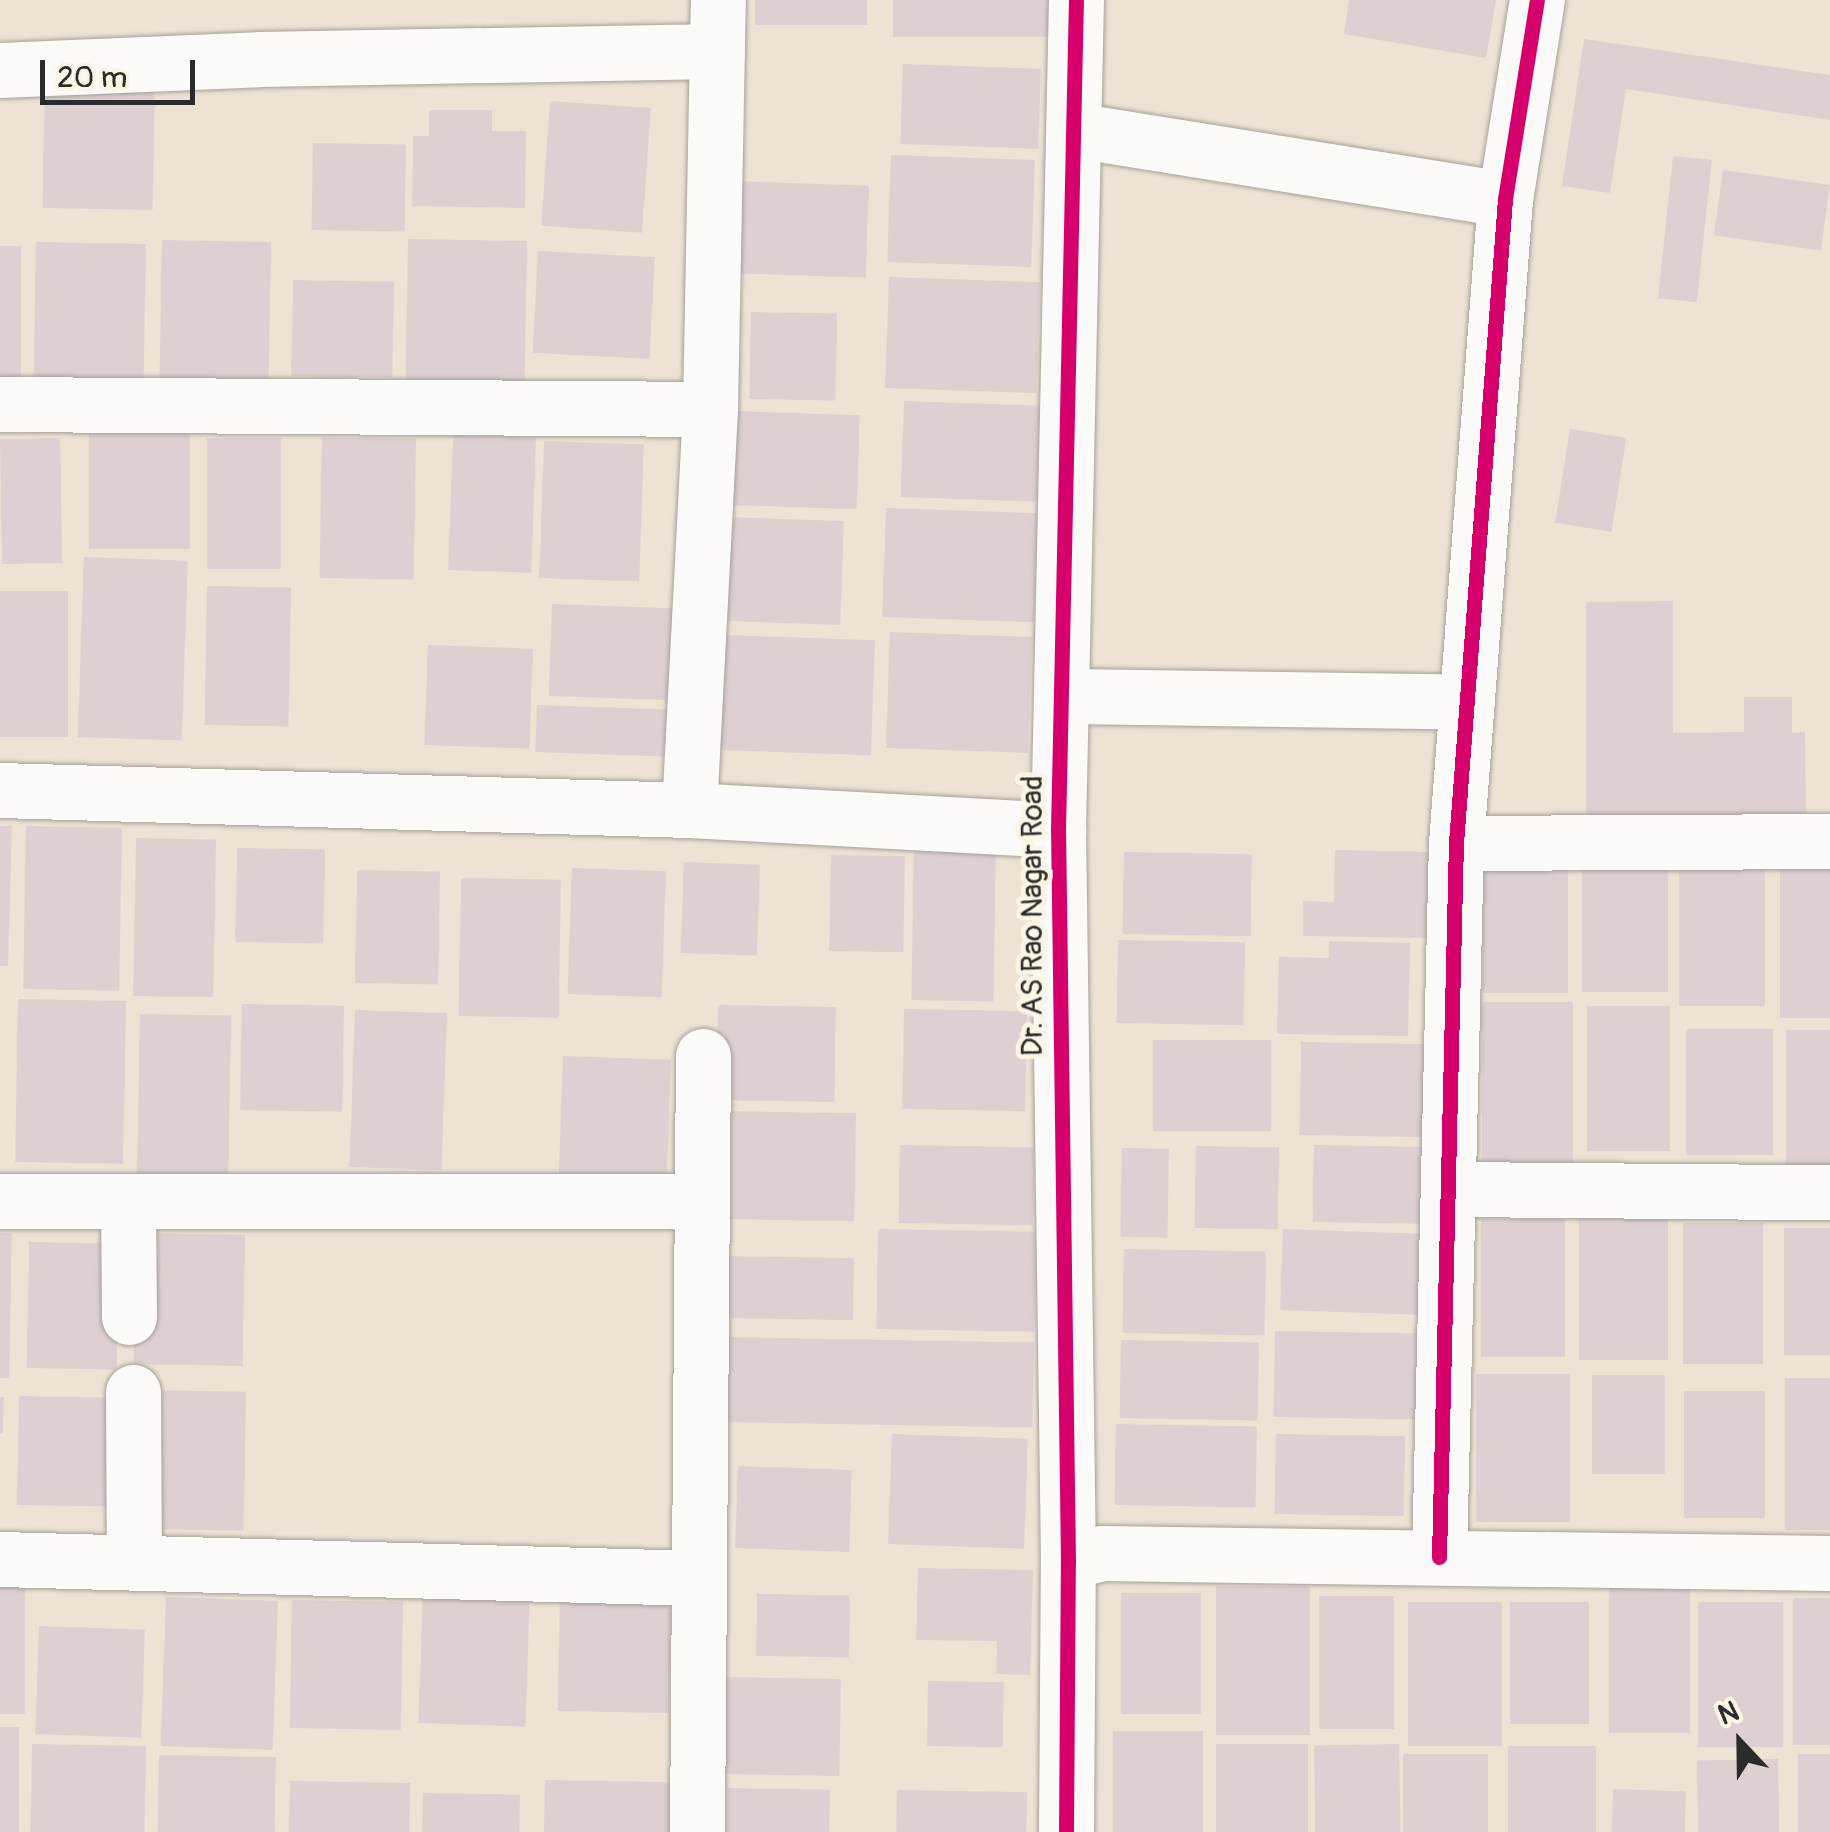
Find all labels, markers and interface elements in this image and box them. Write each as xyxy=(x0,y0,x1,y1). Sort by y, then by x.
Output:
scale bar xyxy=(45,40,200,102)
text: 20 m xyxy=(57,59,127,96)
street label: Dr. AS Rao Nagar Road xyxy=(1015,776,1051,1056)
north arrow xyxy=(1690,1692,1790,1792)
text: N xyxy=(1713,1694,1744,1733)

